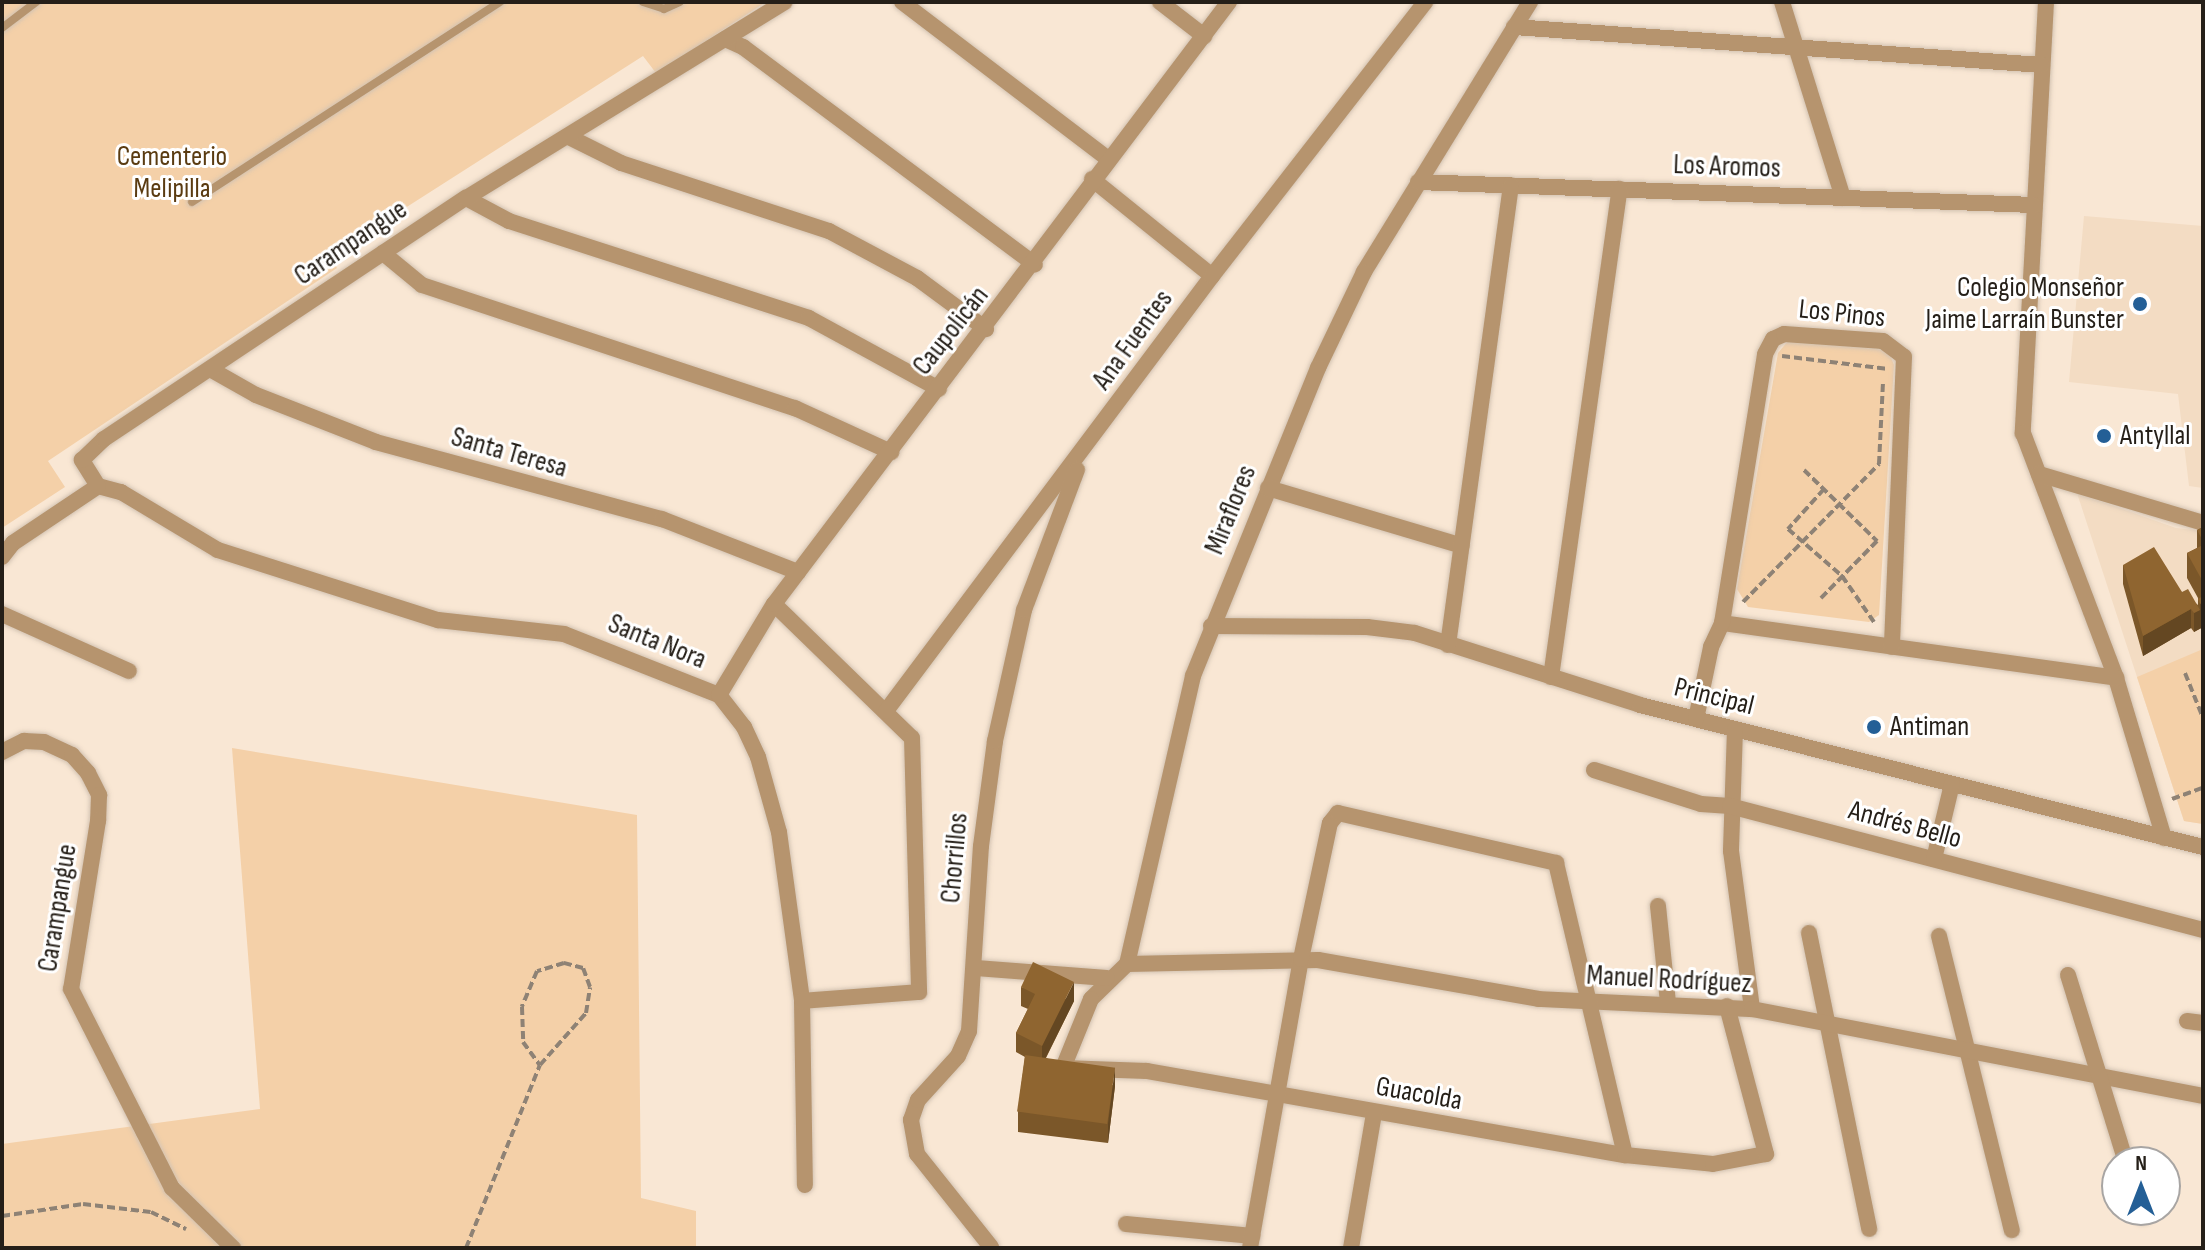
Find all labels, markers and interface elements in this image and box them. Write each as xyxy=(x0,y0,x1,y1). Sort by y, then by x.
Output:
park label: Cementerio Melipilla xyxy=(117,140,227,206)
street label: Los Aromos xyxy=(1673,148,1781,186)
street label: Carampangue xyxy=(288,193,414,293)
place label: Colegio Monseñor Jaime Larraín Bunster xyxy=(1926,271,2124,337)
street label: Caupolicán xyxy=(906,280,996,382)
street label: Ana Fuentes xyxy=(1086,284,1180,396)
street label: Los Pinos xyxy=(1797,293,1887,335)
marker: Colegio Monseñor Jaime Larraín Bunster xyxy=(2131,295,2149,313)
place label: Antyllal xyxy=(2120,419,2191,453)
street label: Santa Teresa xyxy=(447,420,571,486)
marker: Antyllal xyxy=(2095,427,2113,445)
street label: Miraflores xyxy=(1198,461,1264,559)
street label: Santa Nora xyxy=(603,607,711,677)
street label: Principal xyxy=(1671,671,1757,723)
place label: Antiman xyxy=(1890,710,1969,744)
marker: Antiman xyxy=(1865,718,1883,736)
street label: Andrés Bello xyxy=(1845,794,1965,856)
street label: Chorrillos xyxy=(934,811,976,905)
street label: Carampangue xyxy=(31,842,85,974)
street label: Manuel Rodríguez xyxy=(1586,959,1752,1001)
street label: Guacolda xyxy=(1373,1070,1465,1118)
north arrow xyxy=(2101,1146,2181,1226)
text: N xyxy=(2135,1150,2147,1177)

